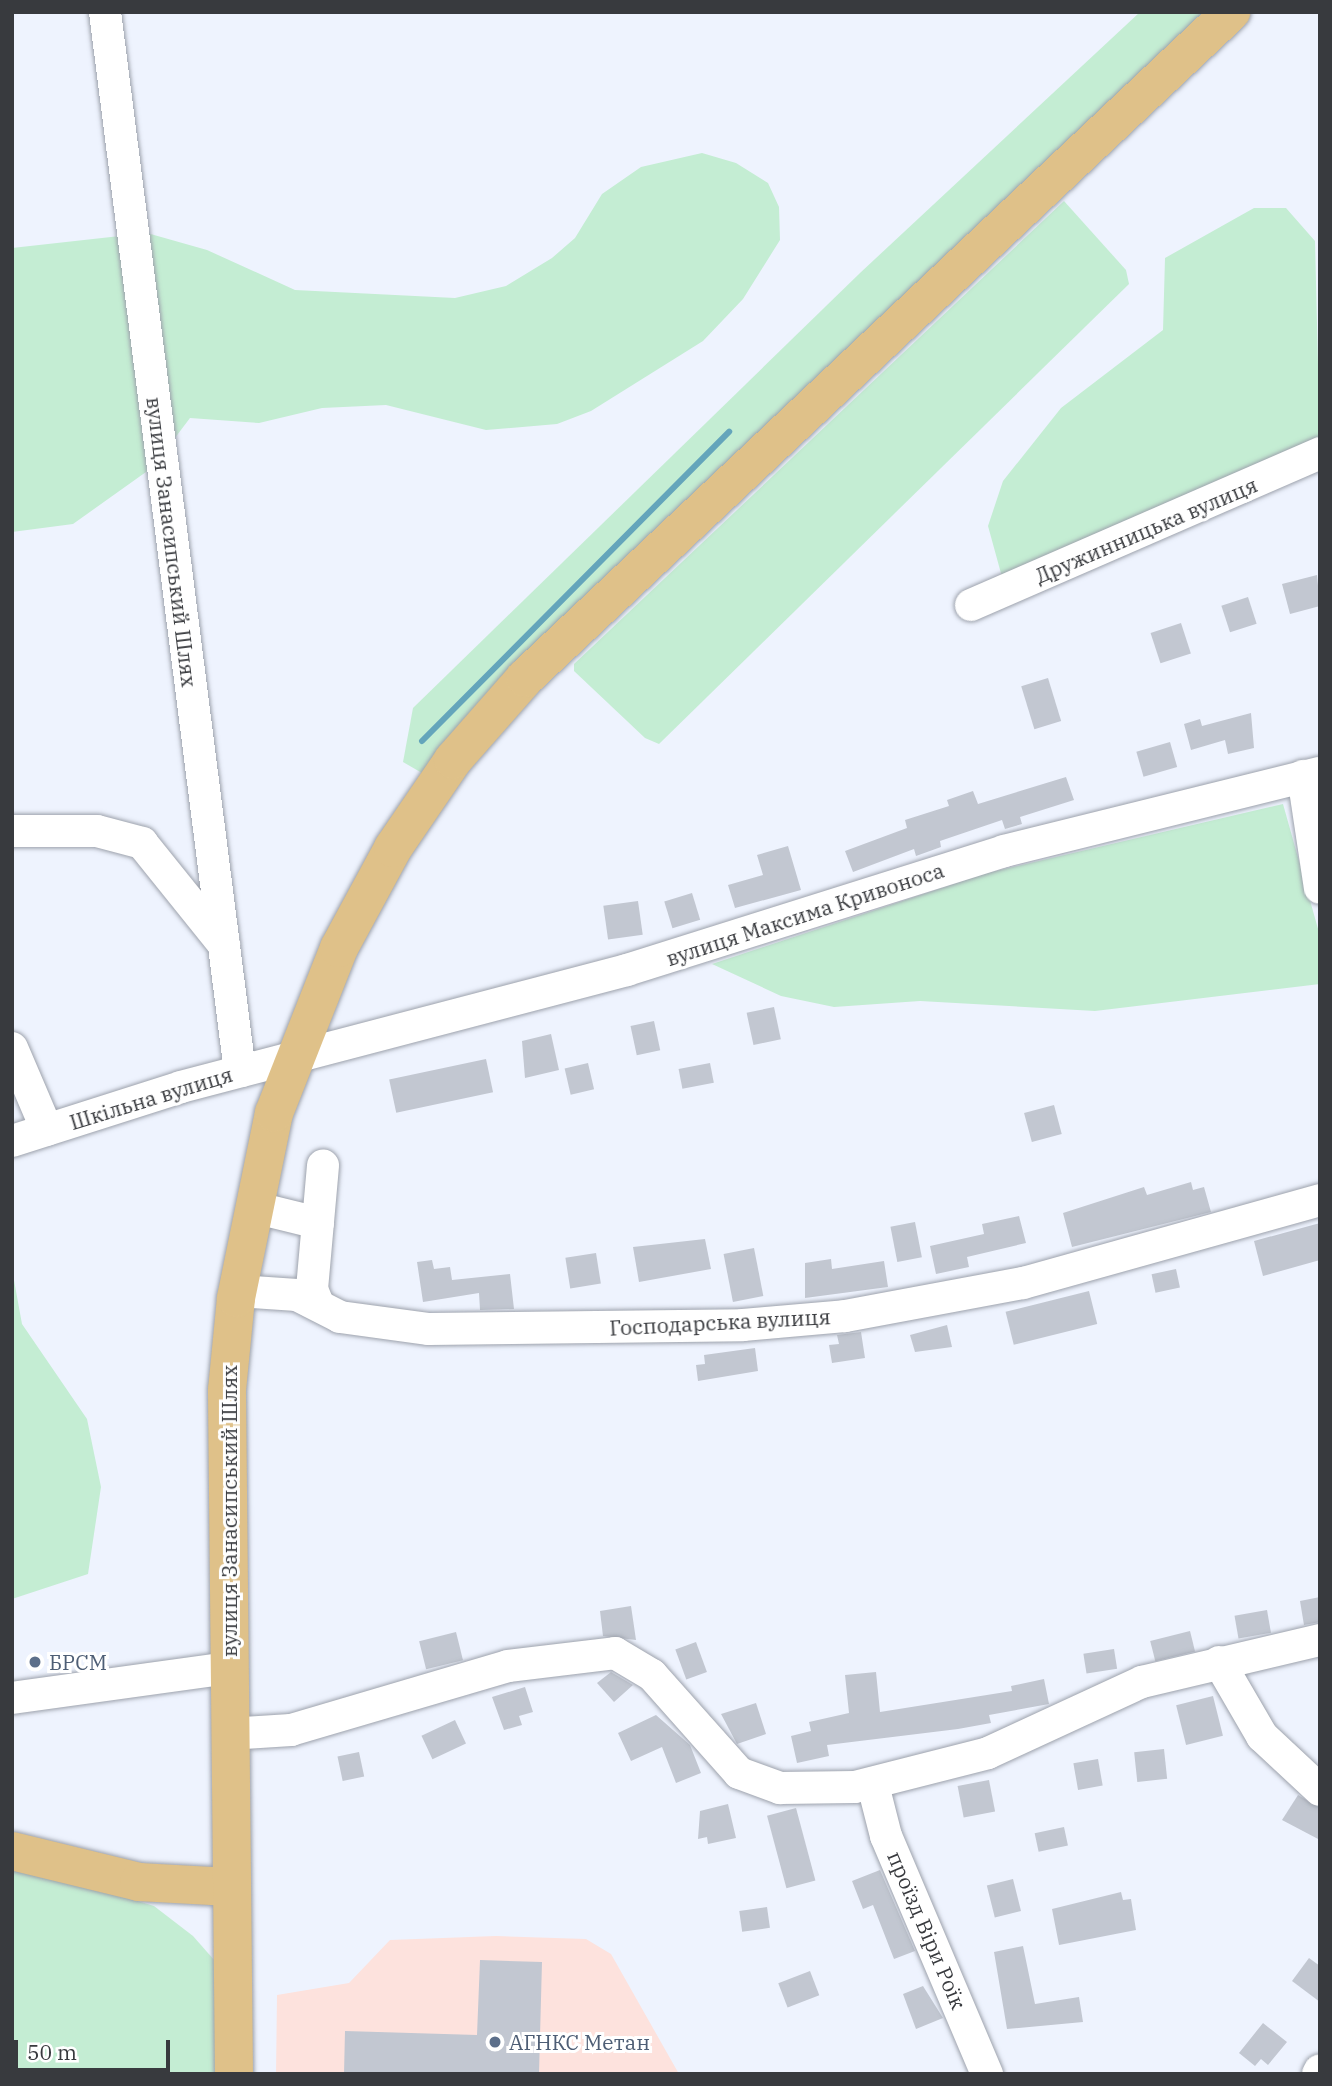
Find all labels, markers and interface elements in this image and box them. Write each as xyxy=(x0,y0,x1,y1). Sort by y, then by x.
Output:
street label: вулиця Занасипський Шлях xyxy=(142,395,202,689)
street label: Дружинницька вулиця xyxy=(1031,472,1261,588)
street label: вулиця Максима Кривоноса xyxy=(663,857,947,971)
street label: Шкільна вулиця xyxy=(66,1061,236,1135)
street label: Господарська вулиця xyxy=(609,1304,831,1340)
street label: вулиця Занасипський Шлях xyxy=(216,1365,242,1657)
place label: БРСМ xyxy=(49,1649,107,1675)
marker: БРСМ xyxy=(27,1654,43,1670)
street label: проїзд Віри Роїк xyxy=(882,1847,972,2013)
scale bar xyxy=(18,2026,173,2070)
place label: АГНКС Метан xyxy=(509,2029,650,2055)
marker: АГНКС Метан xyxy=(487,2034,503,2050)
text: 50 m xyxy=(27,2038,77,2066)

